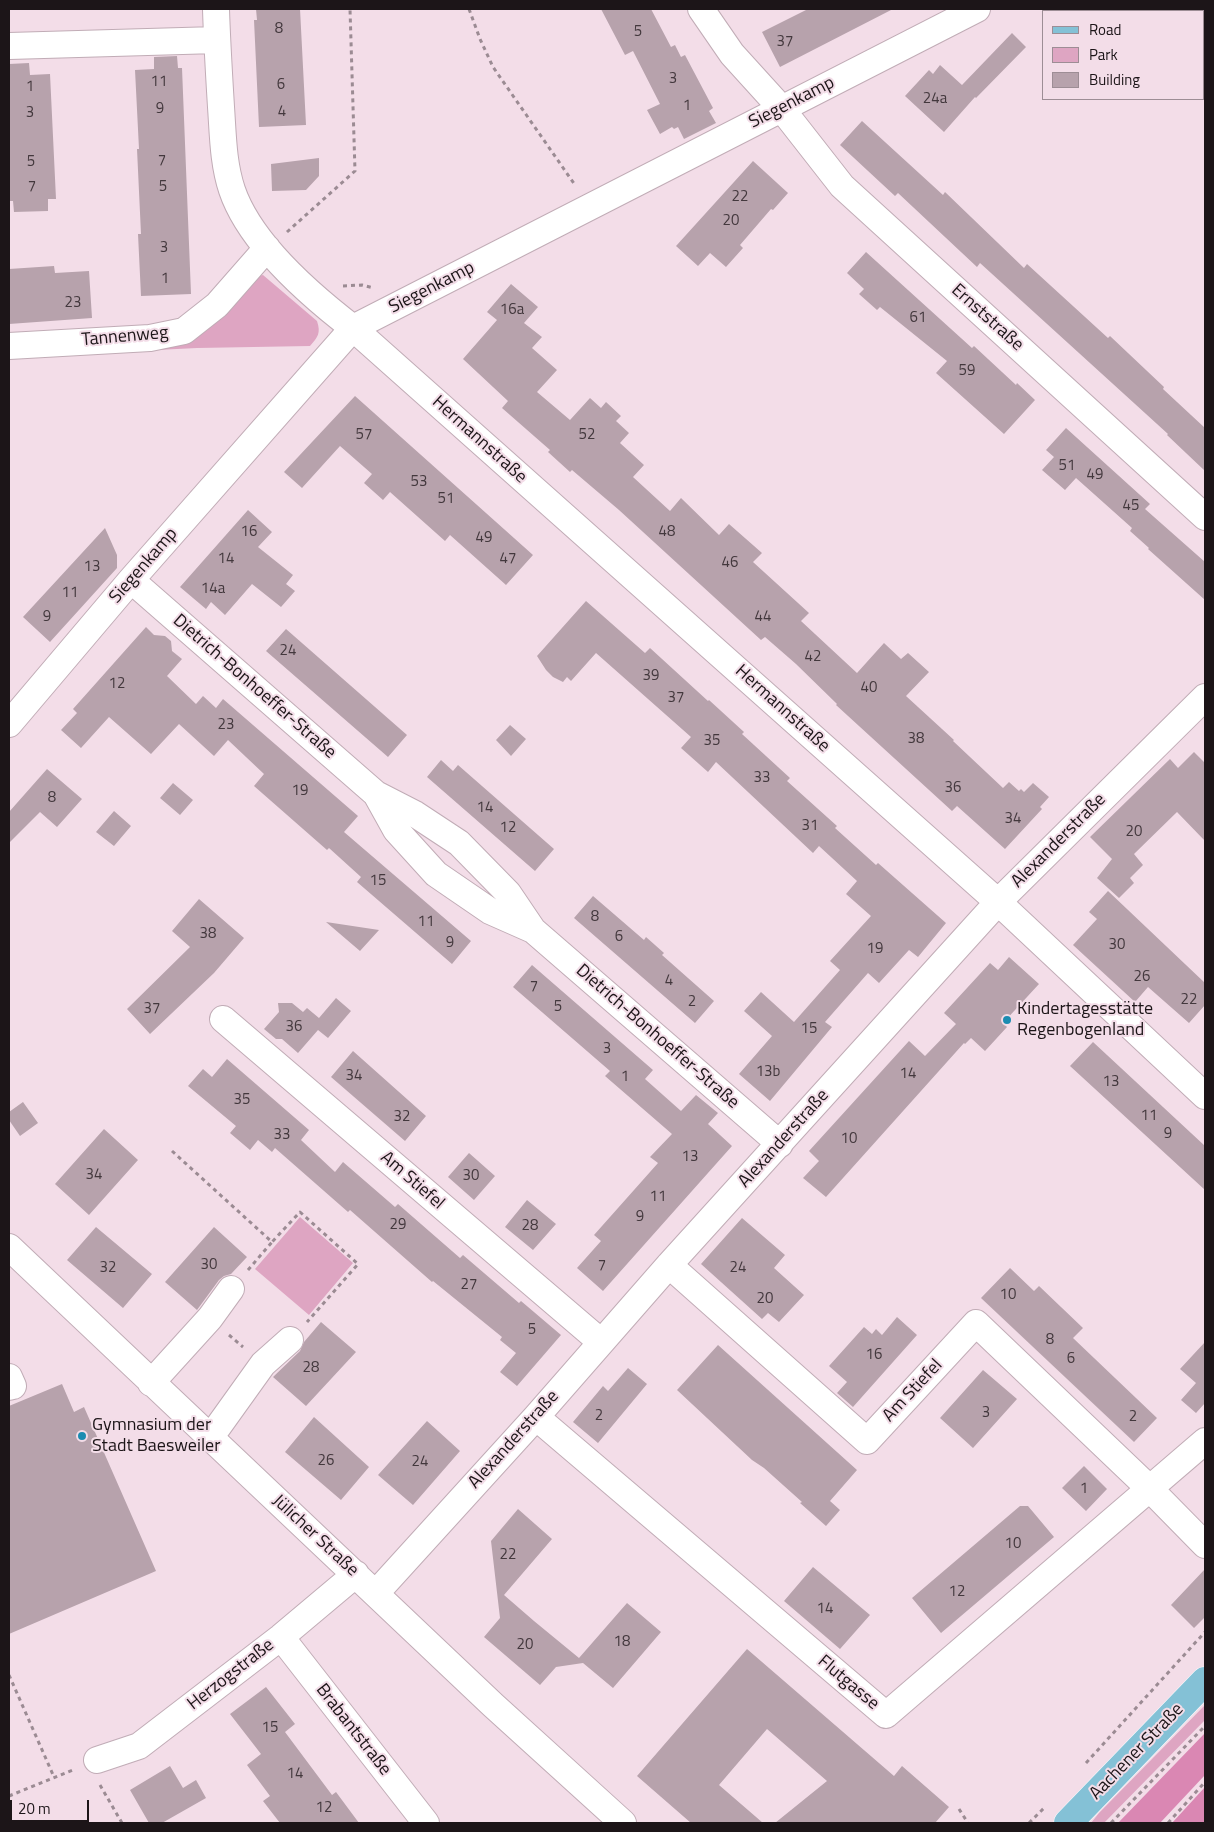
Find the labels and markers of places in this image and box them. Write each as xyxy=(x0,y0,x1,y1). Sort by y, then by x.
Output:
place label: Kindertagesstätte Regenbogenland xyxy=(1017,999,1153,1042)
marker: Kindertagesstätte Regenbogenland xyxy=(1001,1014,1013,1026)
place label: Gymnasium der Stadt Baesweiler xyxy=(92,1415,220,1458)
marker: Gymnasium der Stadt Baesweiler xyxy=(76,1430,88,1442)

